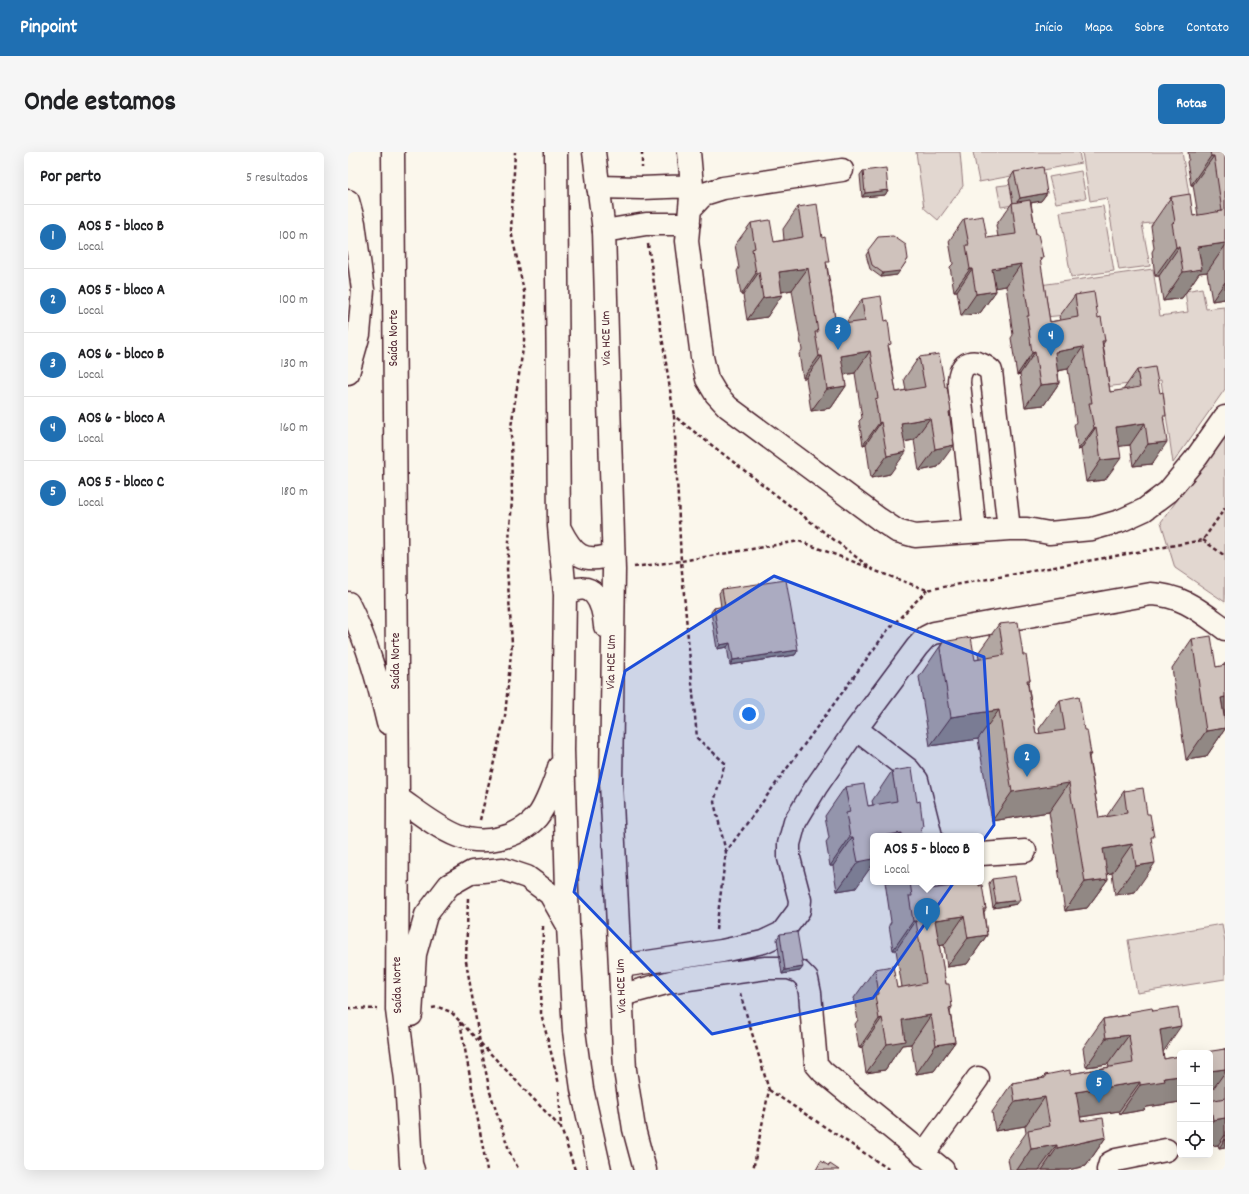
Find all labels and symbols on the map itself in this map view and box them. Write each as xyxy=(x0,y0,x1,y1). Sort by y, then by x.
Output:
street label: Saída Norte xyxy=(385,309,404,366)
street label: Via HCE Um xyxy=(597,310,617,366)
pin: 3 xyxy=(825,317,851,350)
pin: 4 xyxy=(1038,323,1064,356)
street label: Saída Norte xyxy=(387,632,406,689)
street label: Via HCE Um xyxy=(602,634,622,690)
your location xyxy=(739,704,759,724)
pin: 2 xyxy=(1014,744,1040,777)
pin: 1 xyxy=(914,898,940,931)
street label: Saída Norte xyxy=(388,956,408,1014)
street label: Via HCE Um xyxy=(612,958,632,1014)
pin: 5 xyxy=(1086,1070,1112,1103)

